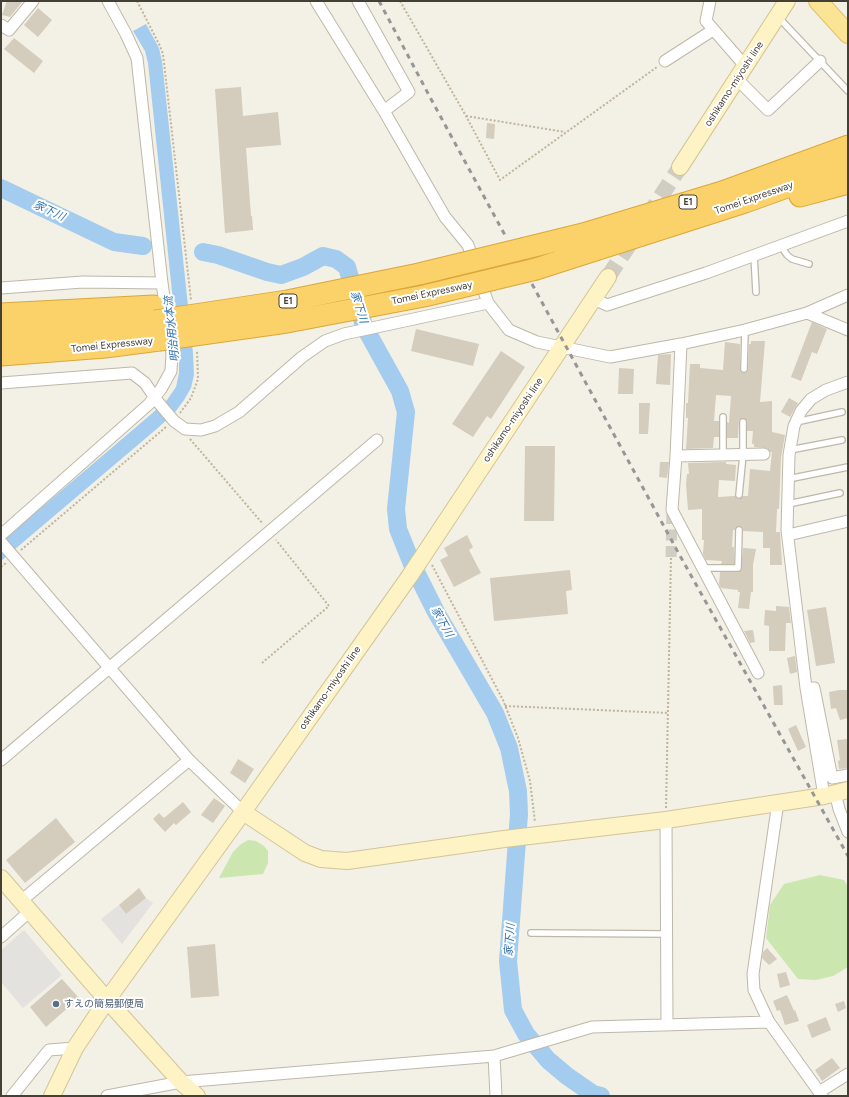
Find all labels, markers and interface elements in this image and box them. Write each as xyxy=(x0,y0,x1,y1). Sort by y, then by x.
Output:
street label: oshikamo-miyoshi line xyxy=(702,39,766,129)
street label: Tomei Expressway xyxy=(713,179,795,217)
road number: E1 xyxy=(679,195,697,209)
water label: 家下川 xyxy=(31,198,67,224)
street label: Tomei Expressway xyxy=(391,279,473,307)
water label: 家下川 xyxy=(348,289,370,325)
road number: E1 xyxy=(279,294,297,308)
water label: 明治用水本流 xyxy=(162,295,182,363)
street label: Tomei Expressway xyxy=(70,335,154,355)
street label: oshikamo-miyoshi line xyxy=(480,376,546,464)
water label: 家下川 xyxy=(428,604,456,640)
street label: oshikamo-miyoshi line xyxy=(297,644,363,732)
water label: 家下川 xyxy=(502,923,518,957)
place label: すえの簡易郵便局 xyxy=(64,998,144,1010)
marker: すえの簡易郵便局 xyxy=(51,999,61,1009)

